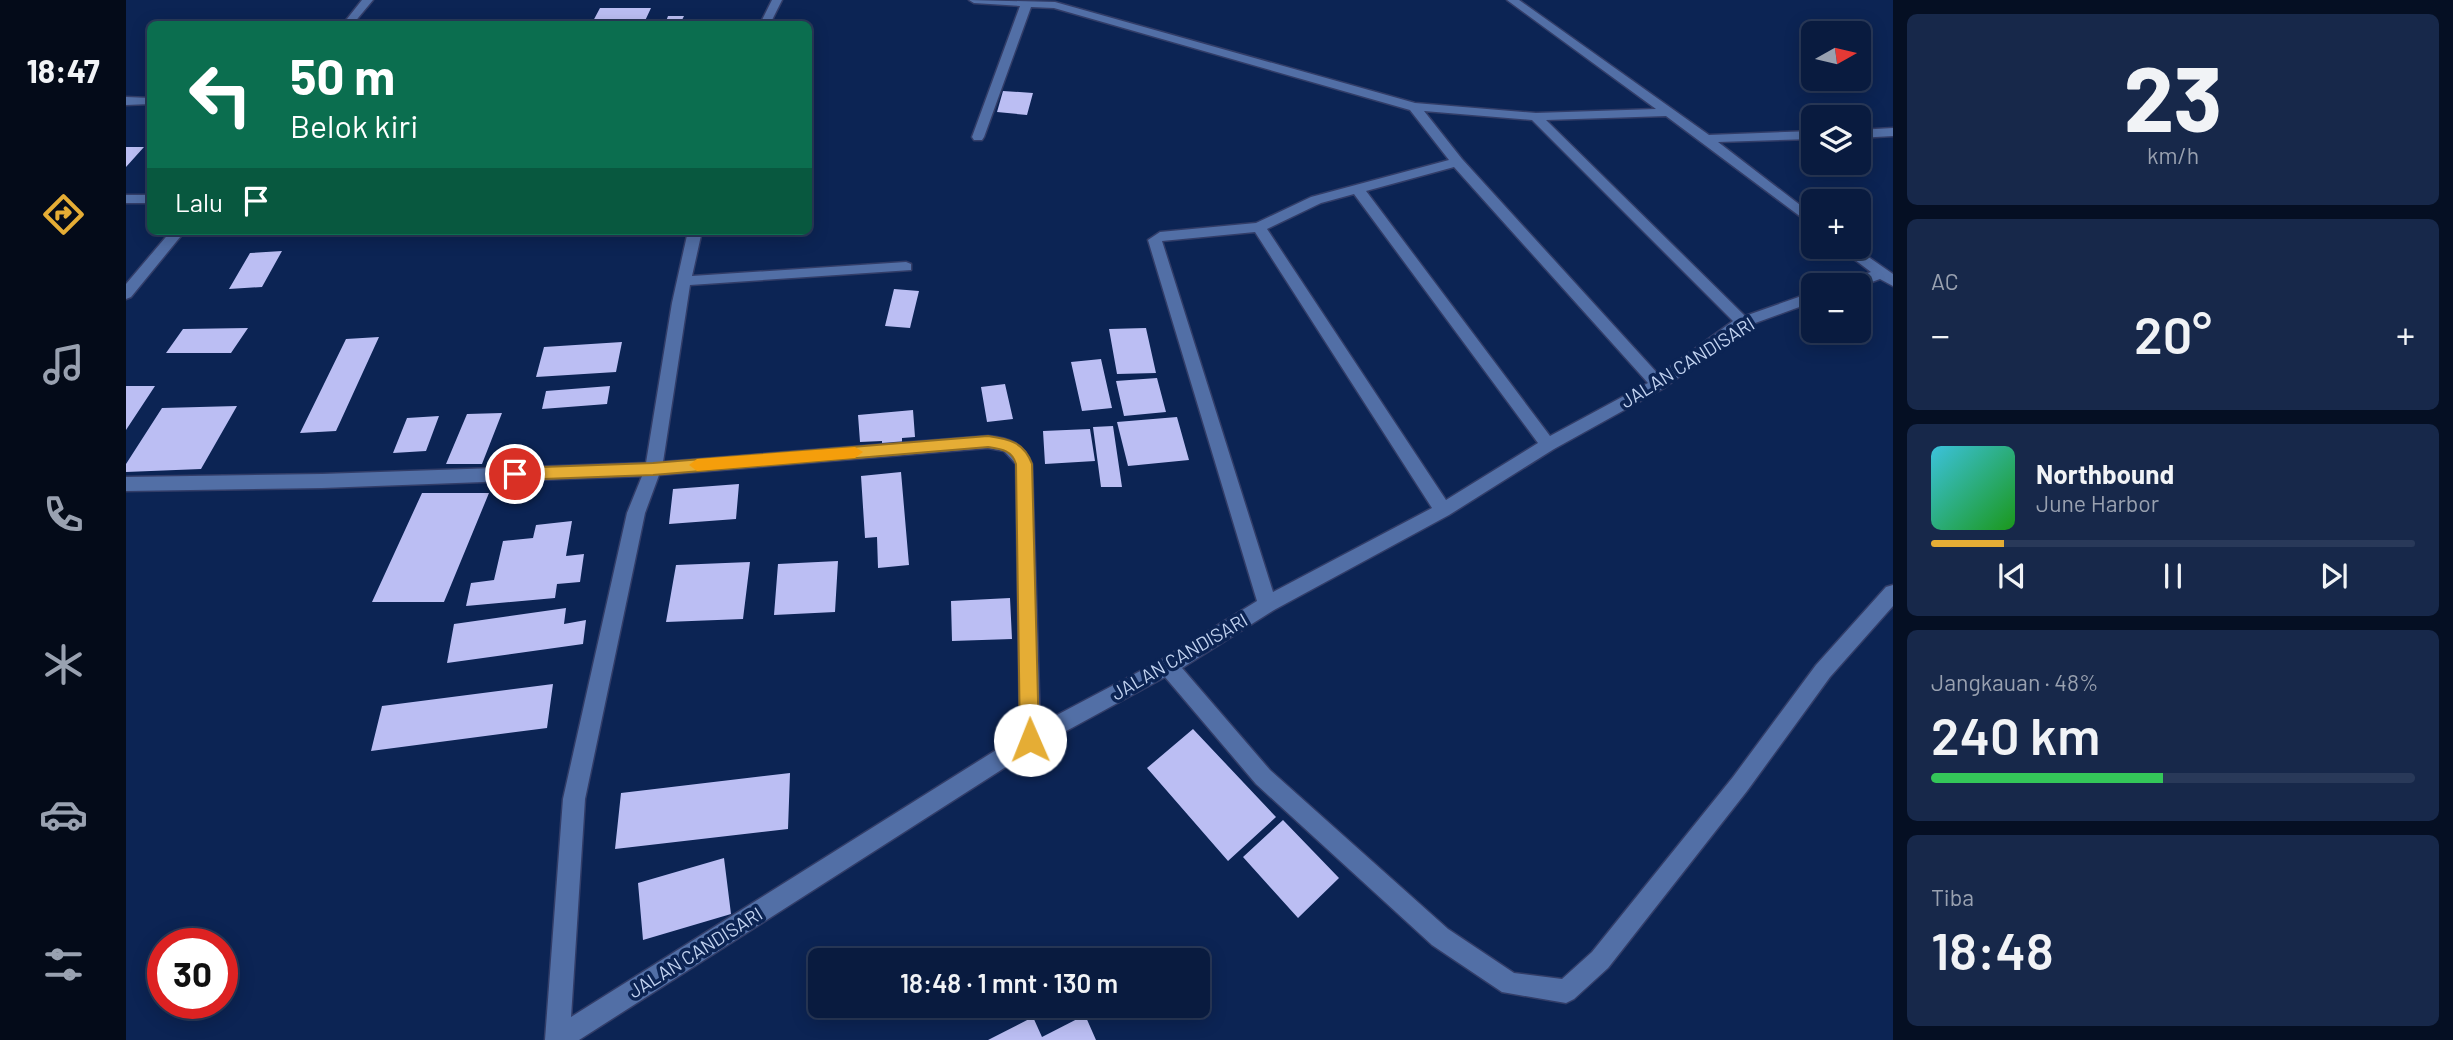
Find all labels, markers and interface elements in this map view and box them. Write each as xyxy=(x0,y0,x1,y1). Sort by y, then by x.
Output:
north arrow xyxy=(1801,21,1871,91)
map controls xyxy=(1801,21,1871,343)
text: 23 xyxy=(2124,41,2222,150)
text: 50 m xyxy=(290,46,395,105)
icon: left xyxy=(175,49,266,140)
text: 18:47 xyxy=(26,51,100,89)
button: layers xyxy=(1801,105,1871,175)
text: Belok kiri xyxy=(290,106,418,144)
text: km/h xyxy=(2147,141,2199,169)
icon: arrive xyxy=(237,182,275,220)
text: Lalu xyxy=(175,186,223,217)
button: + xyxy=(1801,189,1871,259)
icon: directions xyxy=(39,190,88,239)
text: AC xyxy=(1931,267,1959,295)
button: − xyxy=(1801,273,1871,343)
text: 20° xyxy=(2134,302,2212,364)
text: − xyxy=(1931,311,1950,357)
text: + xyxy=(2396,311,2415,357)
street label: JALAN CANDISARI xyxy=(1616,312,1758,412)
icon: music xyxy=(39,340,88,389)
pin xyxy=(485,444,545,504)
icon: arrive xyxy=(496,455,534,493)
text: Northbound xyxy=(2036,458,2174,489)
text: June Harbor xyxy=(2036,489,2159,517)
icon: phone xyxy=(39,490,88,539)
icon: previous xyxy=(1993,557,2031,595)
icon: pause xyxy=(2154,557,2192,595)
icon: next xyxy=(2315,557,2353,595)
street label: JALAN CANDISARI xyxy=(1107,608,1251,704)
icon: climate xyxy=(39,640,88,689)
text: Jangkauan · 48% xyxy=(1931,668,2098,696)
position arrow xyxy=(993,703,1067,777)
text: 240 km xyxy=(1931,703,2100,765)
icon: car xyxy=(39,790,88,839)
text: Tiba xyxy=(1931,883,1974,911)
street label: JALAN CANDISARI xyxy=(624,902,766,1002)
text: 18:48 xyxy=(1931,918,2054,980)
speed limit sign: 30 xyxy=(147,928,238,1019)
icon: filters xyxy=(39,940,88,989)
text: 18:48 · 1 mnt · 130 m xyxy=(900,967,1118,998)

